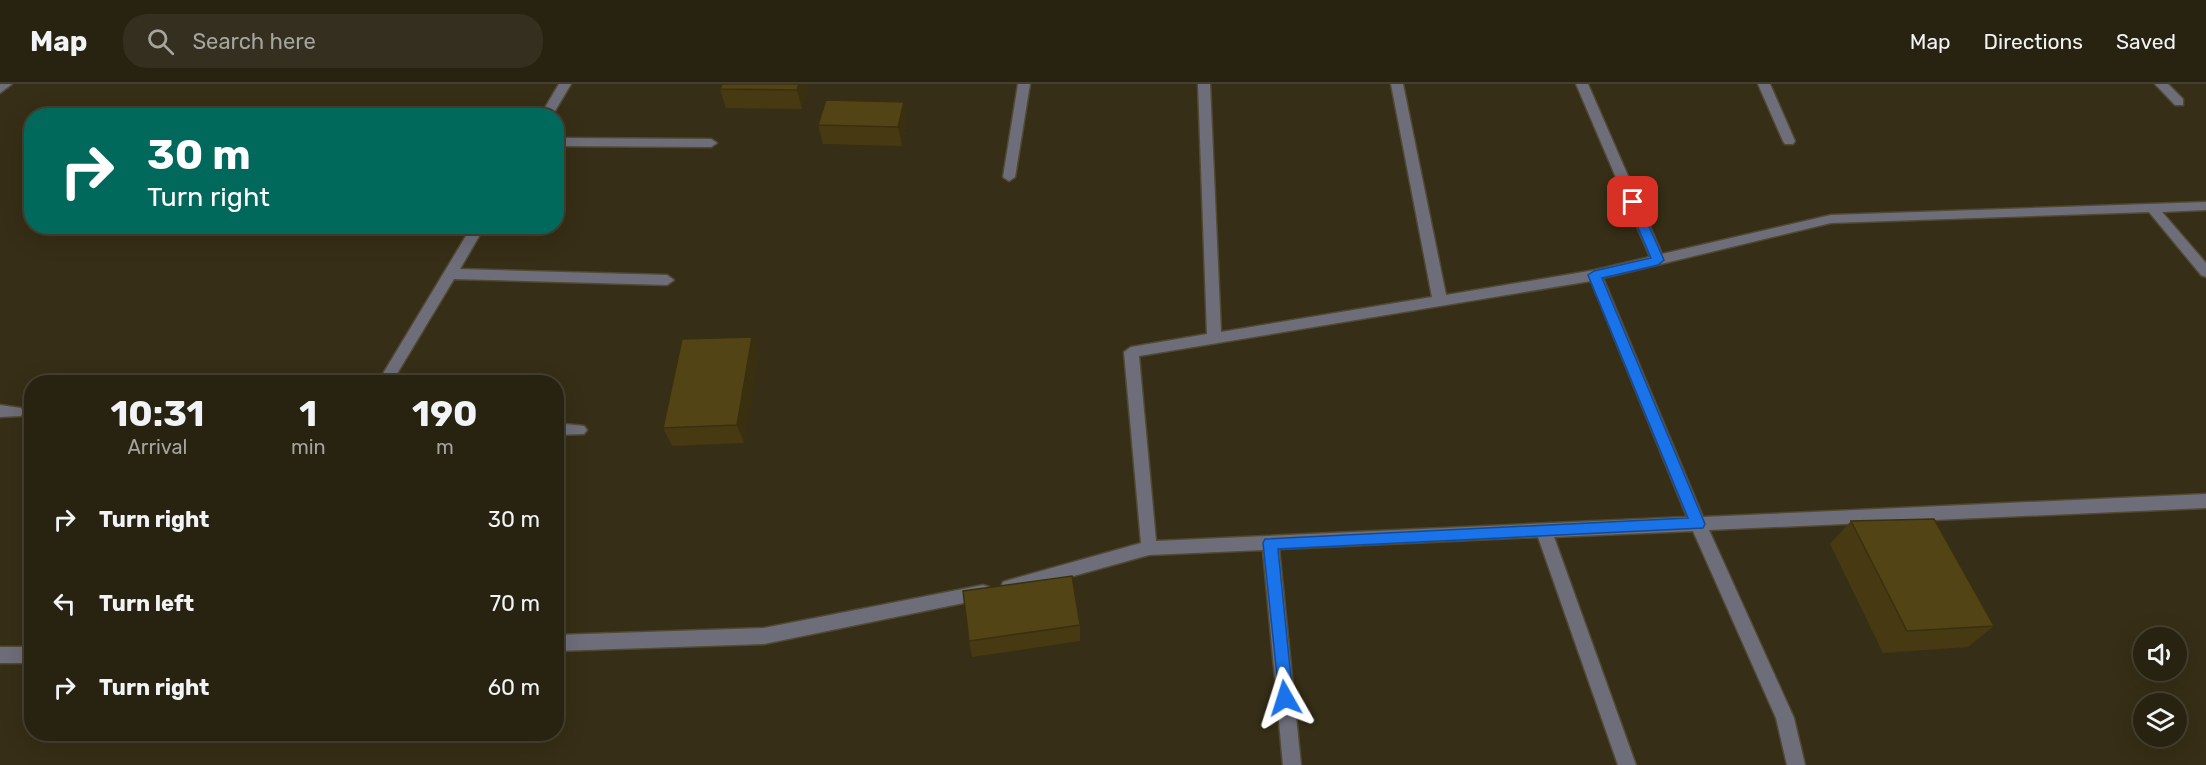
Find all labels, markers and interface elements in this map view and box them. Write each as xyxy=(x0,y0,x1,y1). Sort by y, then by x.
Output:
search box xyxy=(123,14,543,68)
text: Map xyxy=(30,25,87,58)
icon: search xyxy=(144,25,177,58)
text: Search here xyxy=(192,28,316,55)
text: Map xyxy=(1910,29,1951,54)
text: Directions xyxy=(1984,29,2083,54)
text: Saved xyxy=(2116,29,2176,54)
text: 30 m xyxy=(147,130,251,180)
icon: right xyxy=(48,132,126,210)
pin xyxy=(1607,176,1658,227)
text: Turn right xyxy=(147,181,270,213)
icon: arrive xyxy=(1616,185,1649,218)
text: 10:31 xyxy=(110,392,204,435)
text: 1 xyxy=(299,392,317,435)
text: 190 xyxy=(412,392,478,435)
text: Arrival xyxy=(127,435,187,459)
text: min xyxy=(291,435,326,459)
text: m xyxy=(436,435,454,459)
icon: right xyxy=(48,503,81,536)
text: Turn right xyxy=(99,506,209,533)
text: 30 m xyxy=(488,506,540,533)
icon: left xyxy=(48,587,81,620)
text: Turn left xyxy=(99,590,194,617)
text: 70 m xyxy=(490,590,540,617)
map controls xyxy=(2133,627,2187,747)
button: sound xyxy=(2133,627,2187,681)
position arrow xyxy=(1253,666,1317,730)
icon: right xyxy=(48,671,81,704)
text: Turn right xyxy=(99,674,209,701)
text: 60 m xyxy=(488,674,540,701)
button: layers xyxy=(2133,693,2187,747)

